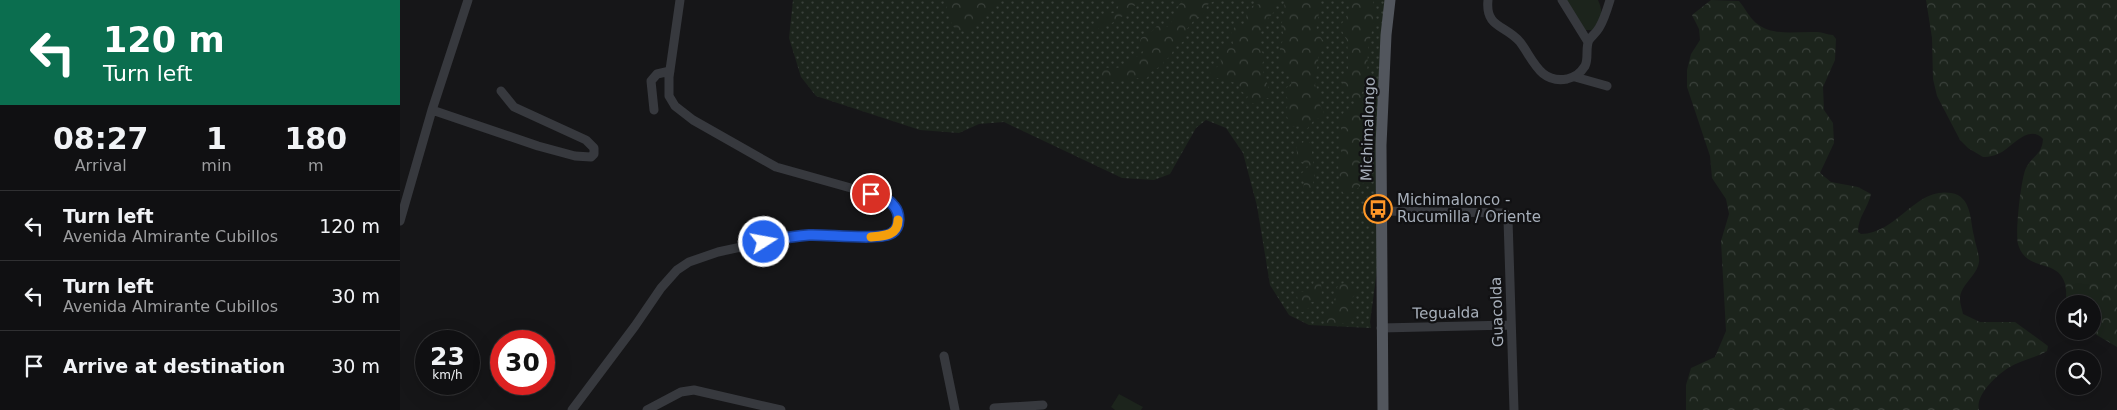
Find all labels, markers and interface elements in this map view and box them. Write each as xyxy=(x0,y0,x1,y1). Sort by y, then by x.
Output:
icon: left xyxy=(20,20,85,85)
text: 120 m xyxy=(103,20,225,60)
text: Turn left xyxy=(103,61,192,86)
street label: Michimalongo xyxy=(1357,77,1379,181)
text: 08:27 xyxy=(53,121,148,156)
text: 1 xyxy=(206,121,227,156)
text: 180 xyxy=(284,121,347,156)
text: Arrival xyxy=(75,156,127,175)
text: min xyxy=(201,156,232,175)
text: m xyxy=(308,156,324,175)
pin xyxy=(850,173,892,215)
icon: arrive xyxy=(857,180,885,208)
place label: Michimalonco - Rucumilla / Oriente xyxy=(1397,191,1541,226)
bus stop icon: Michimalonco - Rucumilla / Oriente xyxy=(1363,194,1393,224)
text: Turn left xyxy=(63,205,154,227)
icon: left xyxy=(20,212,48,240)
text: 120 m xyxy=(319,215,380,237)
position arrow xyxy=(737,215,789,267)
text: Avenida Almirante Cubillos xyxy=(63,227,278,246)
text: Turn left xyxy=(63,275,154,297)
street label: Guacolda xyxy=(1487,276,1507,348)
icon: left xyxy=(20,282,48,310)
text: 30 m xyxy=(331,285,380,307)
map controls xyxy=(2056,295,2101,395)
button: sound xyxy=(2056,295,2101,340)
text: Avenida Almirante Cubillos xyxy=(63,297,278,316)
street label: Tegualda xyxy=(1411,303,1480,323)
speed limit sign: 30 xyxy=(490,330,555,395)
text: 23 xyxy=(430,342,465,371)
button: search xyxy=(2056,350,2101,395)
icon: arrive xyxy=(20,352,48,380)
text: Arrive at destination xyxy=(63,355,285,377)
text: 30 m xyxy=(331,355,380,377)
text: km/h xyxy=(432,368,463,382)

